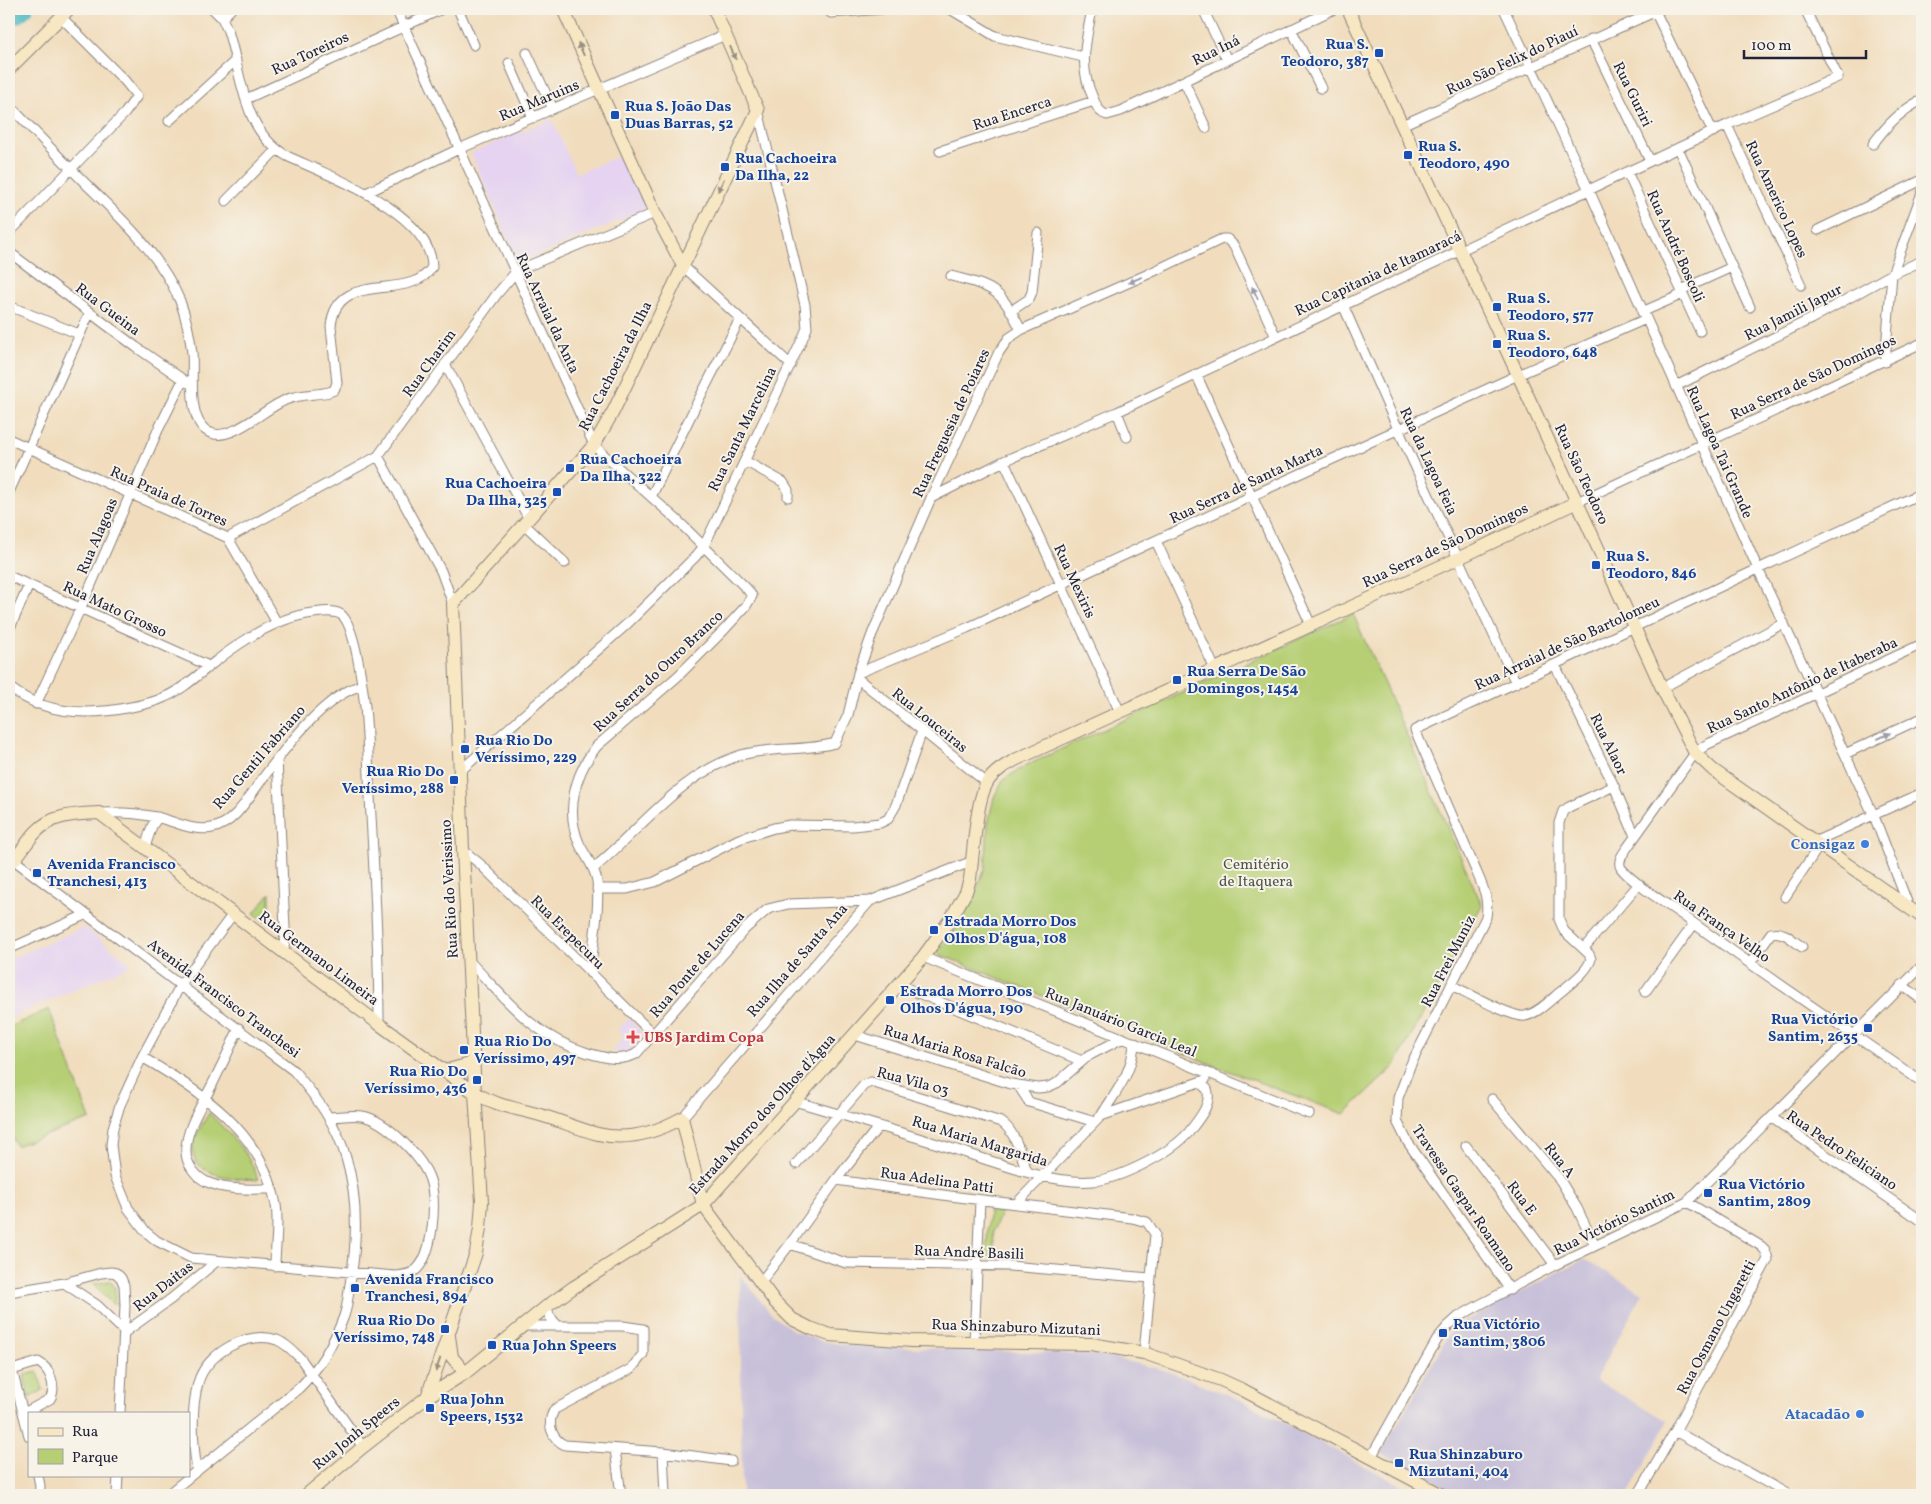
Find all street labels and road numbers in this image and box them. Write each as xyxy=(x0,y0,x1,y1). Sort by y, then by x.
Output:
street label: Rua São Felix do Piauí xyxy=(1443,21,1583,101)
street label: Rua Toreiros xyxy=(269,27,353,81)
street label: Rua Iná xyxy=(1189,31,1244,72)
street label: Rua Guriri xyxy=(1607,58,1656,131)
street label: Rua Maruins xyxy=(496,75,583,128)
street label: Rua Encerca xyxy=(970,92,1054,137)
street label: Rua Americo Lopes xyxy=(1739,138,1812,262)
street label: Rua André Boscoli xyxy=(1640,187,1709,306)
street label: Rua Capitania de Itamaracá xyxy=(1292,226,1465,322)
street label: Rua Arraial da Anta xyxy=(510,250,584,377)
street label: Rua Gueina xyxy=(70,279,144,342)
street label: Rua Jamili Japur xyxy=(1741,280,1846,347)
street label: Rua Cachoeira da Ilha xyxy=(574,298,658,435)
street label: Rua Charim xyxy=(398,326,462,402)
street label: Rua Serra de São Domingos xyxy=(1727,331,1900,426)
street label: Rua Freguesia de Poiares xyxy=(909,346,996,501)
street label: Rua Santa Marcelina xyxy=(704,364,783,496)
street label: Rua Lagoa Tai Grande xyxy=(1680,383,1757,522)
street label: Rua da Lagoa Feia xyxy=(1393,404,1462,519)
street label: Rua São Teodoro xyxy=(1548,421,1613,528)
street label: Rua Serra de Santa Marta xyxy=(1166,441,1327,530)
street label: Rua Praia de Torres xyxy=(106,462,230,533)
street label: Rua Alagoas xyxy=(73,495,124,578)
street label: Rua Serra de São Domingos xyxy=(1359,499,1532,594)
street label: Rua Mexiris xyxy=(1047,541,1100,622)
street label: Rua Mato Grosso xyxy=(59,577,170,644)
street label: Rua Arraial de São Bartolomeu xyxy=(1472,592,1664,697)
street label: Rua Serra do Ouro Branco xyxy=(590,606,729,738)
street label: Rua Santo Antônio de Itaberaba xyxy=(1704,633,1902,740)
street label: Rua Louceiras xyxy=(886,684,972,758)
street label: Rua Gentil Fabriano xyxy=(209,701,311,815)
street label: Rua Alaor xyxy=(1584,710,1632,779)
street label: Rua Rio do Verissimo xyxy=(436,819,465,959)
street label: Rua França Velho xyxy=(1668,886,1774,969)
street label: Rua Erepecuru xyxy=(525,891,609,975)
street label: Rua Ilha de Santa Ana xyxy=(743,900,853,1022)
street label: Rua Germano Limeira xyxy=(254,907,383,1011)
street label: Rua Ponte de Lucena xyxy=(646,907,750,1023)
street label: Rua Frei Muniz xyxy=(1417,912,1482,1012)
street label: Avenida Francisco Tranchesi xyxy=(142,935,304,1064)
street label: Rua Januário Garcia Leal xyxy=(1041,983,1200,1063)
street label: Rua Maria Rosa Falcão xyxy=(880,1021,1029,1084)
street label: Estrada Morro dos Olhos d'Água xyxy=(685,1030,841,1200)
street label: Rua Vila 03 xyxy=(874,1063,951,1102)
street label: Rua Pedro Feliciano xyxy=(1781,1106,1901,1196)
street label: Rua Maria Margarida xyxy=(909,1112,1050,1173)
street label: Travessa Gaspar Roamano xyxy=(1406,1121,1520,1276)
street label: Rua A xyxy=(1538,1139,1580,1183)
street label: Rua Adelina Patti xyxy=(879,1163,995,1200)
street label: Rua E xyxy=(1501,1177,1541,1220)
street label: Rua Victório Santim xyxy=(1551,1185,1679,1262)
street label: Rua André Basili xyxy=(913,1241,1024,1266)
street label: Rua Daitas xyxy=(129,1257,198,1317)
street label: Rua Osmano Ungaretti xyxy=(1673,1257,1762,1399)
street label: Rua Shinzaburo Mizutani xyxy=(931,1315,1101,1342)
street label: Rua Jonh Speers xyxy=(309,1392,405,1476)

